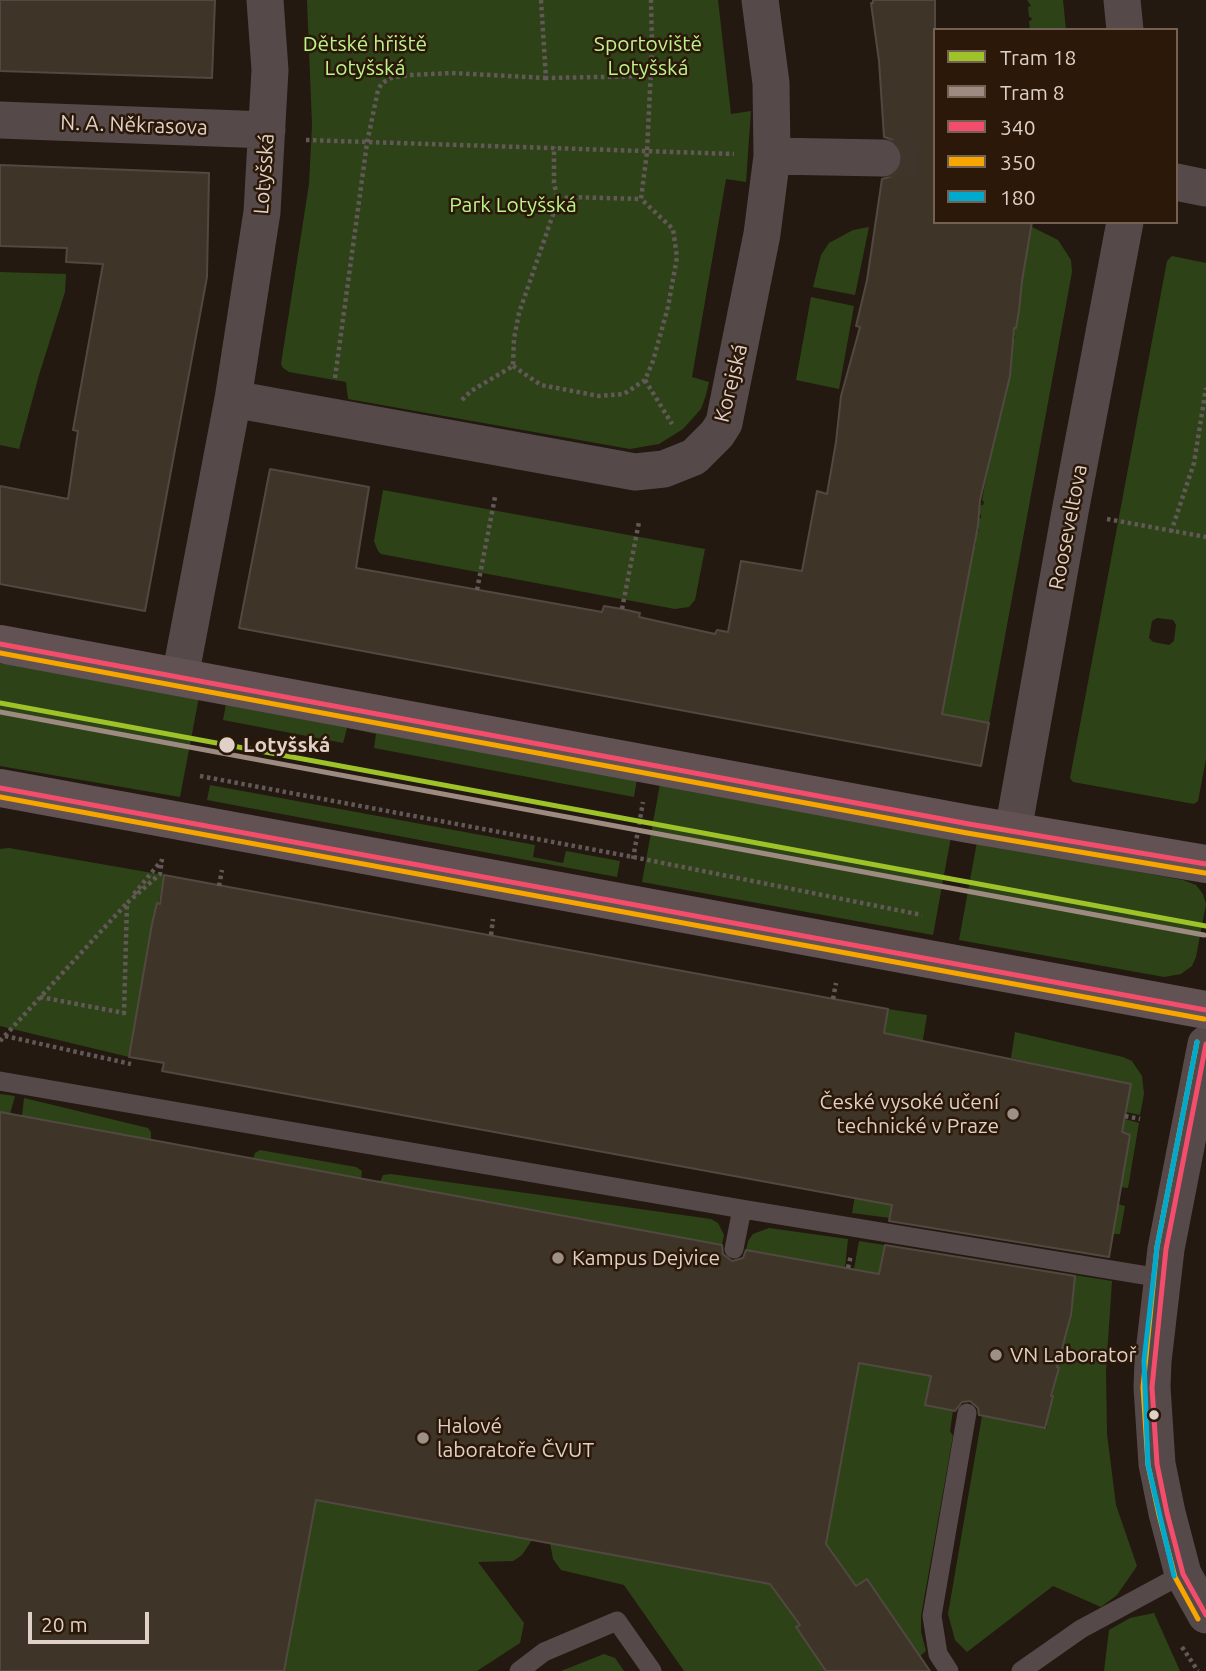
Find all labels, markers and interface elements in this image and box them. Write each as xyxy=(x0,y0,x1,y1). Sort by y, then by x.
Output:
legend xyxy=(933,28,1178,224)
park label: Dětské hřiště Lotyšská xyxy=(303,31,427,81)
park label: Sportoviště Lotyšská xyxy=(594,31,702,81)
text: Tram 18 xyxy=(1000,45,1076,69)
text: Tram 8 xyxy=(1000,80,1064,104)
street label: N. A. Někrasova xyxy=(60,110,208,140)
text: 340 xyxy=(1000,115,1036,139)
street label: Lotyšská xyxy=(249,133,279,215)
text: 350 xyxy=(1000,150,1036,174)
text: 180 xyxy=(1000,185,1036,209)
park label: Park Lotyšská xyxy=(449,192,577,218)
street label: Korejská xyxy=(709,341,753,425)
street label: Rooseveltova xyxy=(1044,462,1092,592)
place label: Lotyšská xyxy=(243,732,330,758)
marker: Lotyšská xyxy=(217,735,237,755)
place label: České vysoké učení technické v Praze xyxy=(820,1089,999,1139)
marker: České vysoké učení technické v Praze xyxy=(1005,1106,1021,1122)
place label: Kampus Dejvice xyxy=(572,1245,720,1271)
marker: Kampus Dejvice xyxy=(550,1250,566,1266)
place label: VN Laboratoř xyxy=(1010,1342,1136,1368)
marker: VN Laboratoř xyxy=(988,1347,1004,1363)
unlabelled marker xyxy=(1147,1408,1161,1422)
place label: Halové laboratoře ČVUT xyxy=(437,1413,594,1463)
marker: Halové laboratoře ČVUT xyxy=(415,1430,431,1446)
scale bar xyxy=(32,1598,152,1642)
text: 20 m xyxy=(41,1612,88,1636)

